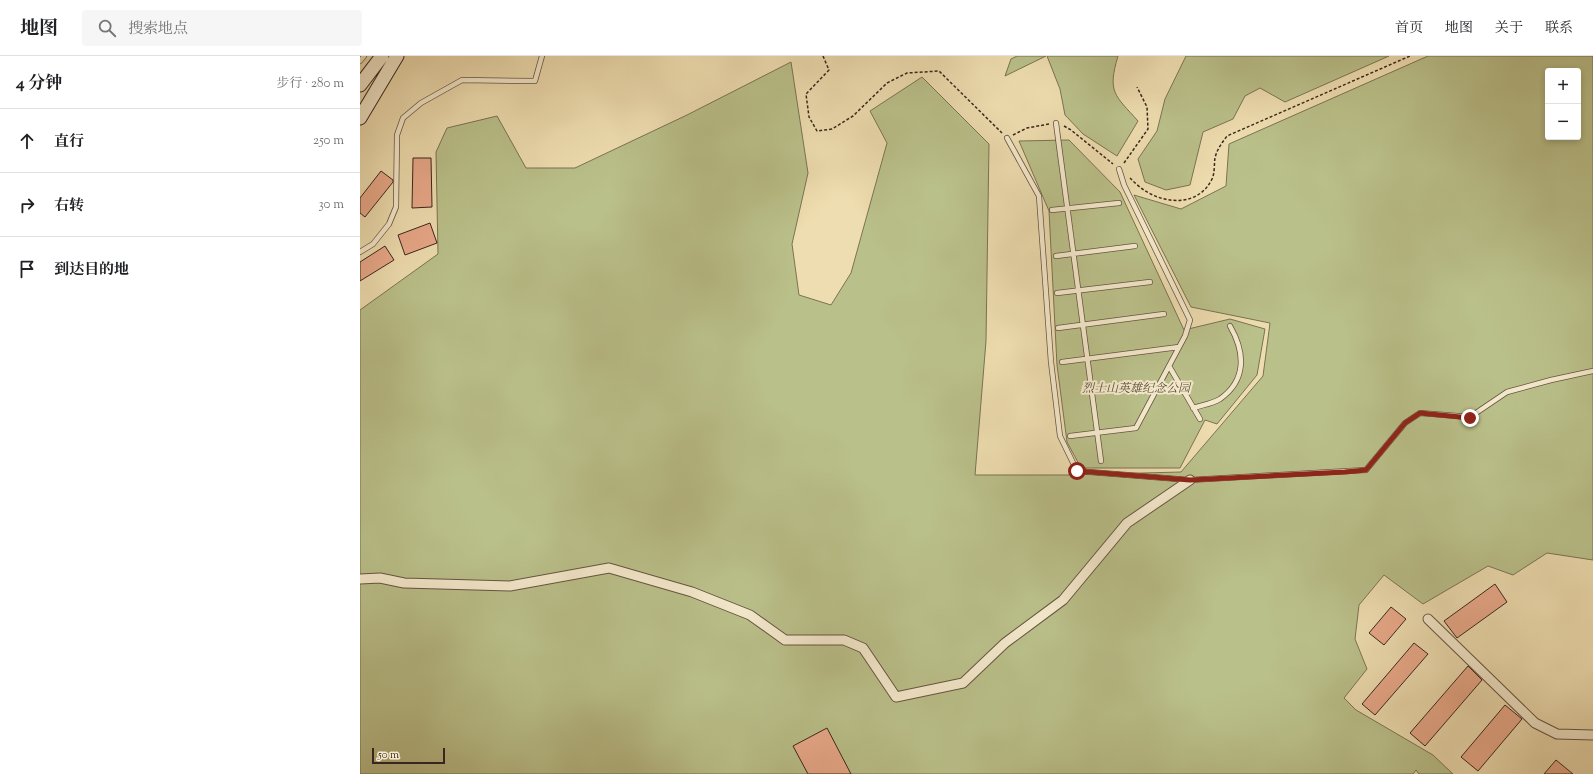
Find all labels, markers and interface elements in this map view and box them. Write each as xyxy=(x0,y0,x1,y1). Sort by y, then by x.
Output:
search box xyxy=(82,10,362,46)
text: 地图 xyxy=(20,16,58,43)
icon: search xyxy=(96,17,118,39)
text: 搜索地点 xyxy=(128,19,188,40)
text: 首页 xyxy=(1395,19,1423,39)
text: 地图 xyxy=(1445,19,1473,39)
text: 关于 xyxy=(1495,19,1523,39)
text: 联系 xyxy=(1545,19,1573,39)
map controls xyxy=(1545,68,1581,140)
button: + xyxy=(1545,68,1581,104)
text: 4 分钟 xyxy=(16,72,62,96)
text: 步行 · 280 m xyxy=(276,75,344,93)
button: − xyxy=(1545,104,1581,140)
icon: ahead xyxy=(16,130,38,152)
text: 直行 xyxy=(54,132,84,153)
text: 250 m xyxy=(313,132,344,150)
icon: right xyxy=(16,194,38,216)
text: 右转 xyxy=(54,196,84,217)
text: 30 m xyxy=(318,196,344,214)
icon: arrive xyxy=(16,258,38,280)
text: 到达目的地 xyxy=(54,260,129,281)
park label: 烈士山英雄纪念公园 xyxy=(1082,380,1192,398)
route end xyxy=(1461,409,1479,427)
route start xyxy=(1068,462,1086,480)
scale bar xyxy=(372,746,445,765)
text: 50 m xyxy=(378,747,399,763)

